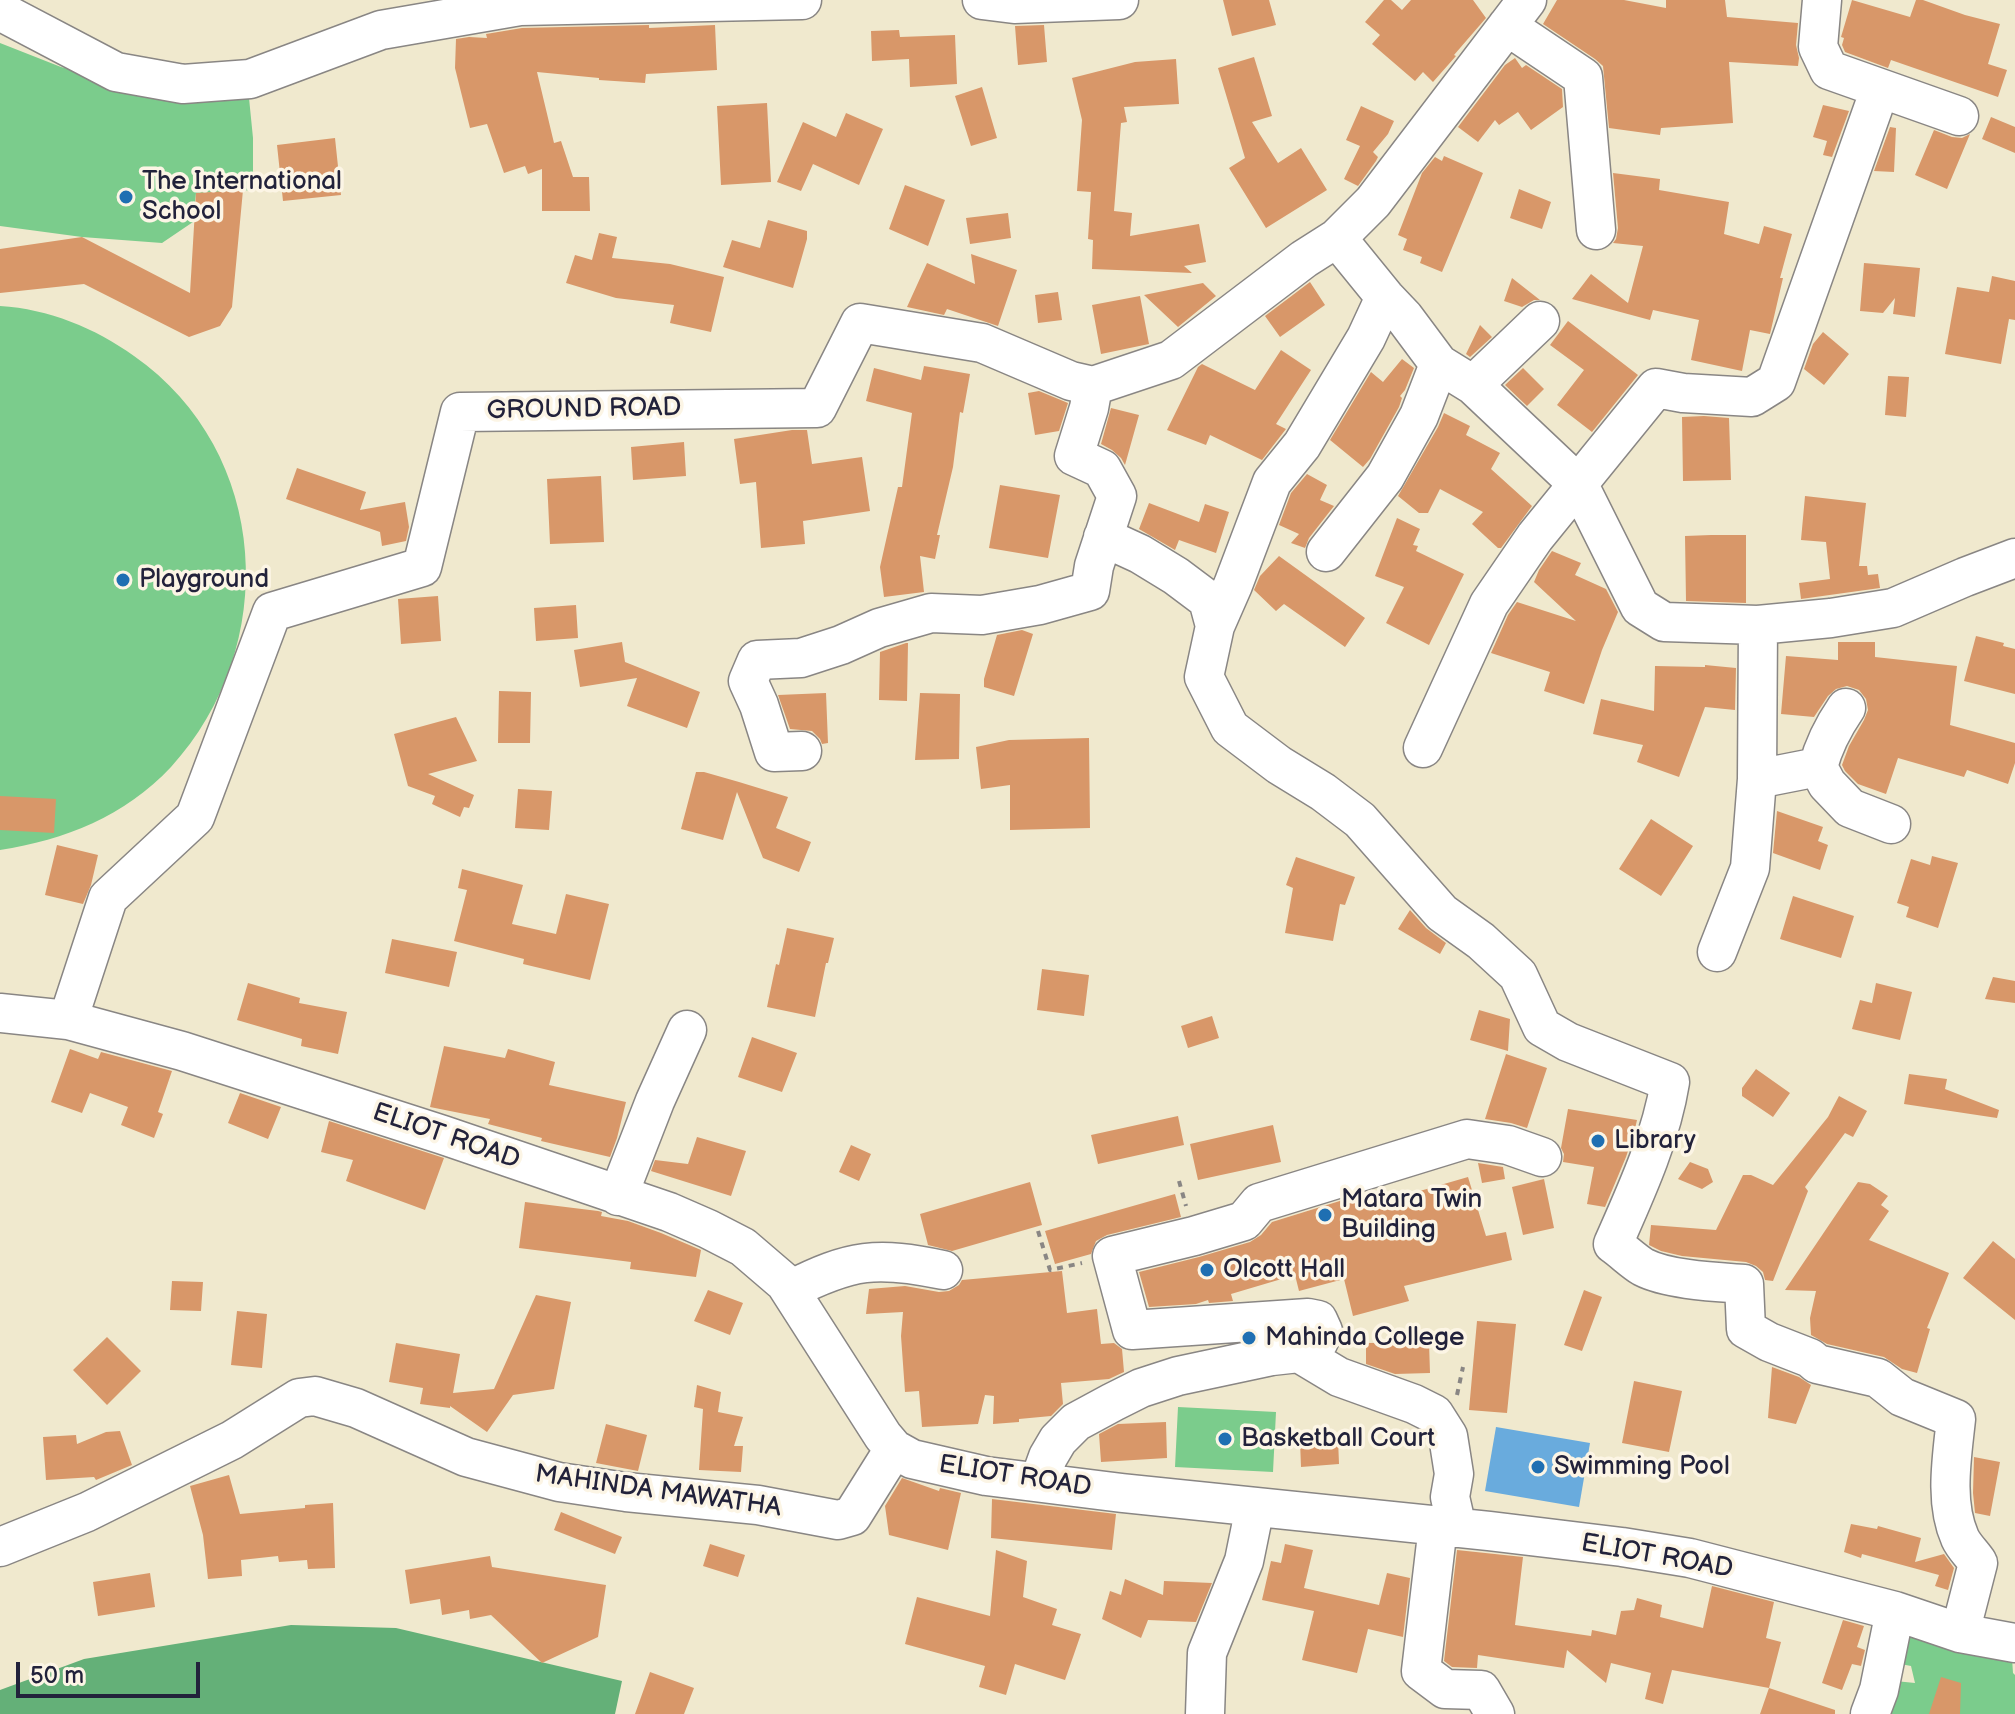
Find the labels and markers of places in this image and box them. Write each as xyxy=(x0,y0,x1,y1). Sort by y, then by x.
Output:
place label: The International School xyxy=(142,166,342,228)
marker: The International School xyxy=(117,188,135,206)
place label: Playground xyxy=(139,564,269,596)
marker: Playground xyxy=(114,571,132,589)
place label: Library xyxy=(1614,1125,1696,1157)
marker: Library xyxy=(1589,1132,1607,1150)
place label: Matara Twin Building xyxy=(1341,1184,1482,1246)
marker: Matara Twin Building xyxy=(1316,1206,1334,1224)
place label: Olcott Hall xyxy=(1223,1254,1345,1286)
marker: Olcott Hall xyxy=(1198,1261,1216,1279)
place label: Mahinda College xyxy=(1265,1322,1464,1354)
marker: Mahinda College xyxy=(1240,1329,1258,1347)
place label: Basketball Court xyxy=(1241,1423,1435,1455)
marker: Basketball Court xyxy=(1216,1430,1234,1448)
place label: Swimming Pool xyxy=(1554,1451,1730,1483)
marker: Swimming Pool xyxy=(1529,1458,1547,1476)

